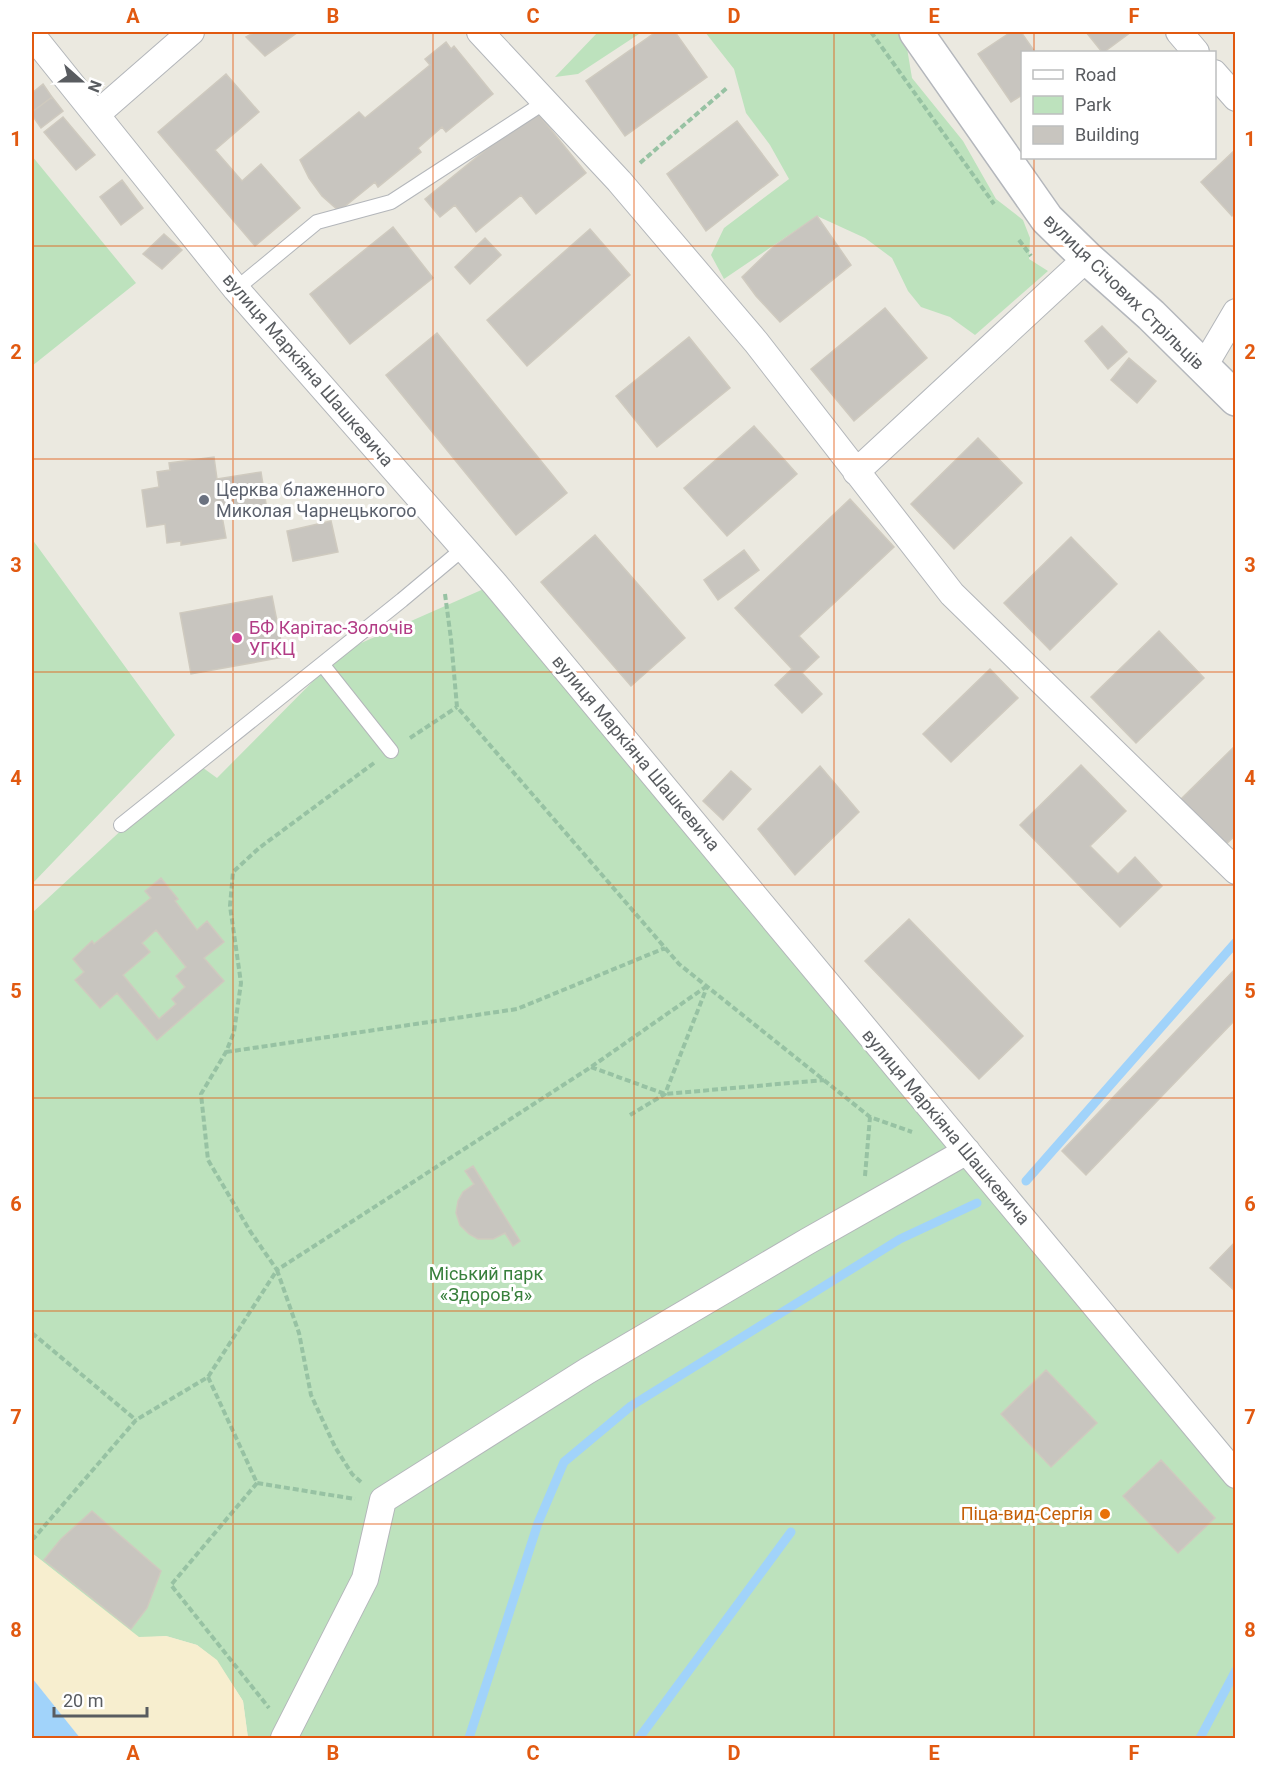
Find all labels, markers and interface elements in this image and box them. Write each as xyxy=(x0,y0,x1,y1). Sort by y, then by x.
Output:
text: A xyxy=(126,4,140,28)
text: B xyxy=(327,4,339,28)
text: C xyxy=(526,4,540,28)
text: D xyxy=(728,4,741,28)
text: E xyxy=(928,4,940,28)
text: F xyxy=(1129,4,1140,28)
north arrow xyxy=(51,51,111,111)
legend xyxy=(1021,51,1216,159)
text: Road xyxy=(1075,64,1116,85)
text: N xyxy=(84,78,105,95)
text: Park xyxy=(1075,94,1112,115)
text: Building xyxy=(1075,124,1139,145)
text: 1 xyxy=(10,127,22,151)
text: 1 xyxy=(1244,127,1256,151)
street label: вулиця Січових Стрільців xyxy=(1040,209,1209,374)
street label: вулиця Маркіяна Шашкевича xyxy=(219,269,398,471)
text: 2 xyxy=(10,340,22,364)
text: 2 xyxy=(1244,340,1256,364)
place label: Церква блаженного Миколая Чарнецькогоо xyxy=(216,479,417,521)
marker: Церква блаженного Миколая Чарнецькогоо xyxy=(197,493,211,507)
text: 3 xyxy=(10,553,22,577)
text: 3 xyxy=(1244,553,1256,577)
place label: БФ Карітас-Золочів УГКЦ xyxy=(249,617,413,659)
marker: БФ Карітас-Золочів УГКЦ xyxy=(230,631,244,645)
street label: вулиця Маркіяна Шашкевича xyxy=(548,650,725,855)
text: 4 xyxy=(10,766,22,790)
text: 4 xyxy=(1244,766,1256,790)
text: 5 xyxy=(10,979,22,1003)
text: 5 xyxy=(1244,979,1256,1003)
street label: вулиця Маркіяна Шашкевича xyxy=(858,1024,1035,1229)
text: 6 xyxy=(10,1192,22,1216)
text: 6 xyxy=(1244,1192,1256,1216)
park label: Міський парк «Здоров'я» xyxy=(429,1263,543,1305)
text: 7 xyxy=(10,1405,22,1429)
text: 7 xyxy=(1244,1405,1256,1429)
place label: Піца-вид-Сергія xyxy=(961,1503,1093,1524)
marker: Піца-вид-Сергія xyxy=(1098,1507,1112,1521)
text: 8 xyxy=(10,1618,22,1642)
text: 8 xyxy=(1244,1618,1256,1642)
scale bar xyxy=(54,1680,147,1718)
text: 20 m xyxy=(63,1690,103,1711)
text: A xyxy=(126,1741,140,1765)
text: B xyxy=(327,1741,339,1765)
text: C xyxy=(526,1741,540,1765)
text: D xyxy=(728,1741,741,1765)
text: E xyxy=(928,1741,940,1765)
text: F xyxy=(1129,1741,1140,1765)

